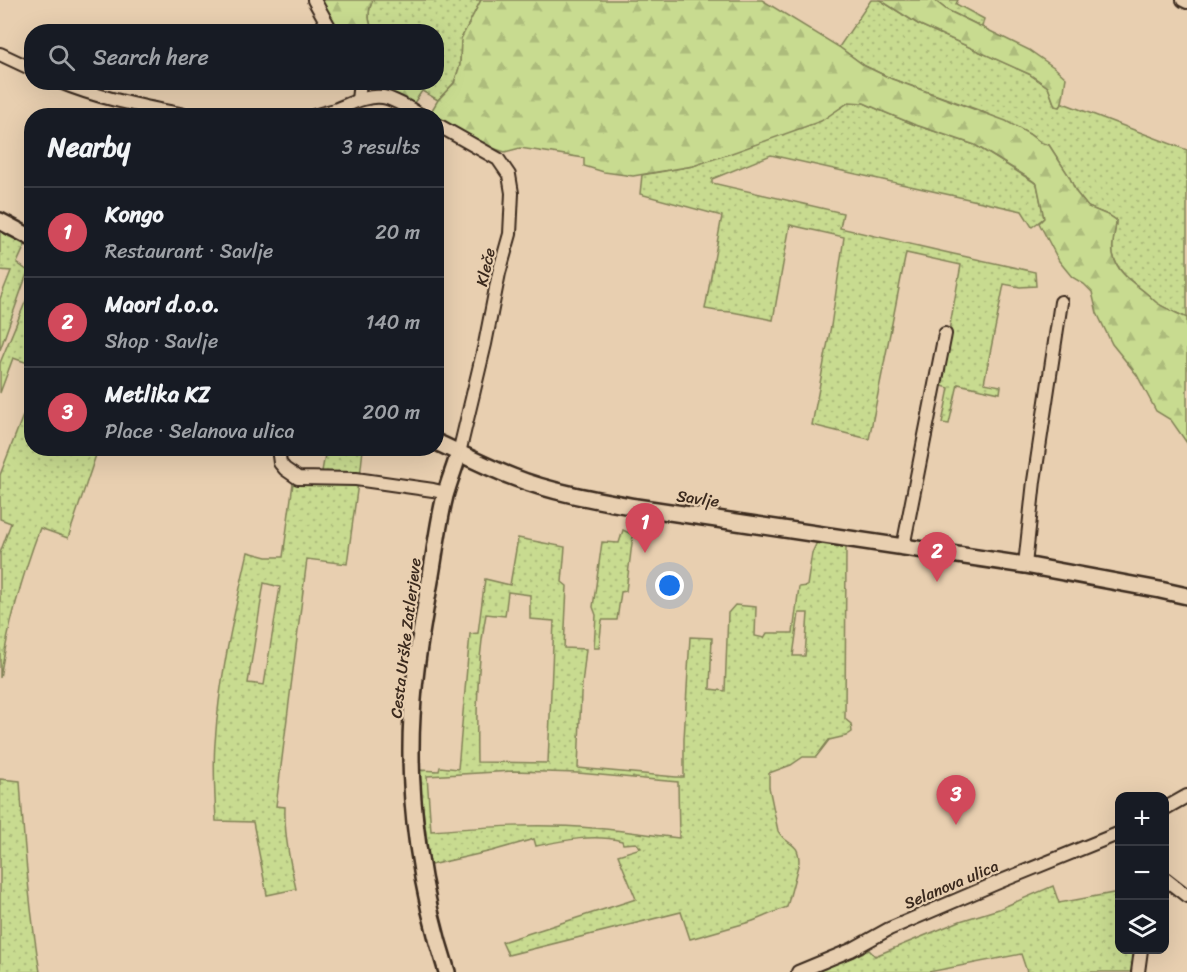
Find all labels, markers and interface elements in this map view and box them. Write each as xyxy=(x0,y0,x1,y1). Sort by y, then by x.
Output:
search box xyxy=(24,24,444,90)
text: Search here xyxy=(93,38,209,77)
icon: search xyxy=(45,41,78,74)
text: Nearby xyxy=(48,124,130,170)
text: 3 results xyxy=(342,130,420,165)
text: Kongo xyxy=(105,195,164,234)
text: 1 xyxy=(63,215,72,250)
text: 20 m xyxy=(375,215,420,250)
text: Restaurant · Savlje xyxy=(105,234,273,269)
street label: Kleče xyxy=(467,245,504,289)
text: Maori d.o.o. xyxy=(105,285,220,324)
text: 2 xyxy=(62,305,73,340)
text: 140 m xyxy=(366,305,420,340)
text: Shop · Savlje xyxy=(105,324,218,359)
text: Metlika KZ xyxy=(105,375,211,414)
text: 3 xyxy=(62,395,73,430)
text: 200 m xyxy=(363,395,420,430)
text: Place · Selanova ulica xyxy=(105,414,295,449)
street label: Savlje xyxy=(675,481,721,516)
pin: 1 xyxy=(626,504,664,553)
pin: 2 xyxy=(918,532,956,582)
street label: Cesta Urške Zatlerjeve xyxy=(381,556,430,720)
your location xyxy=(655,571,684,600)
pin: 3 xyxy=(936,776,976,825)
map controls xyxy=(1115,792,1169,954)
button: + xyxy=(1115,792,1169,846)
button: − xyxy=(1115,846,1169,900)
street label: Selanova ulica xyxy=(899,851,1003,917)
button: layers xyxy=(1115,900,1169,954)

